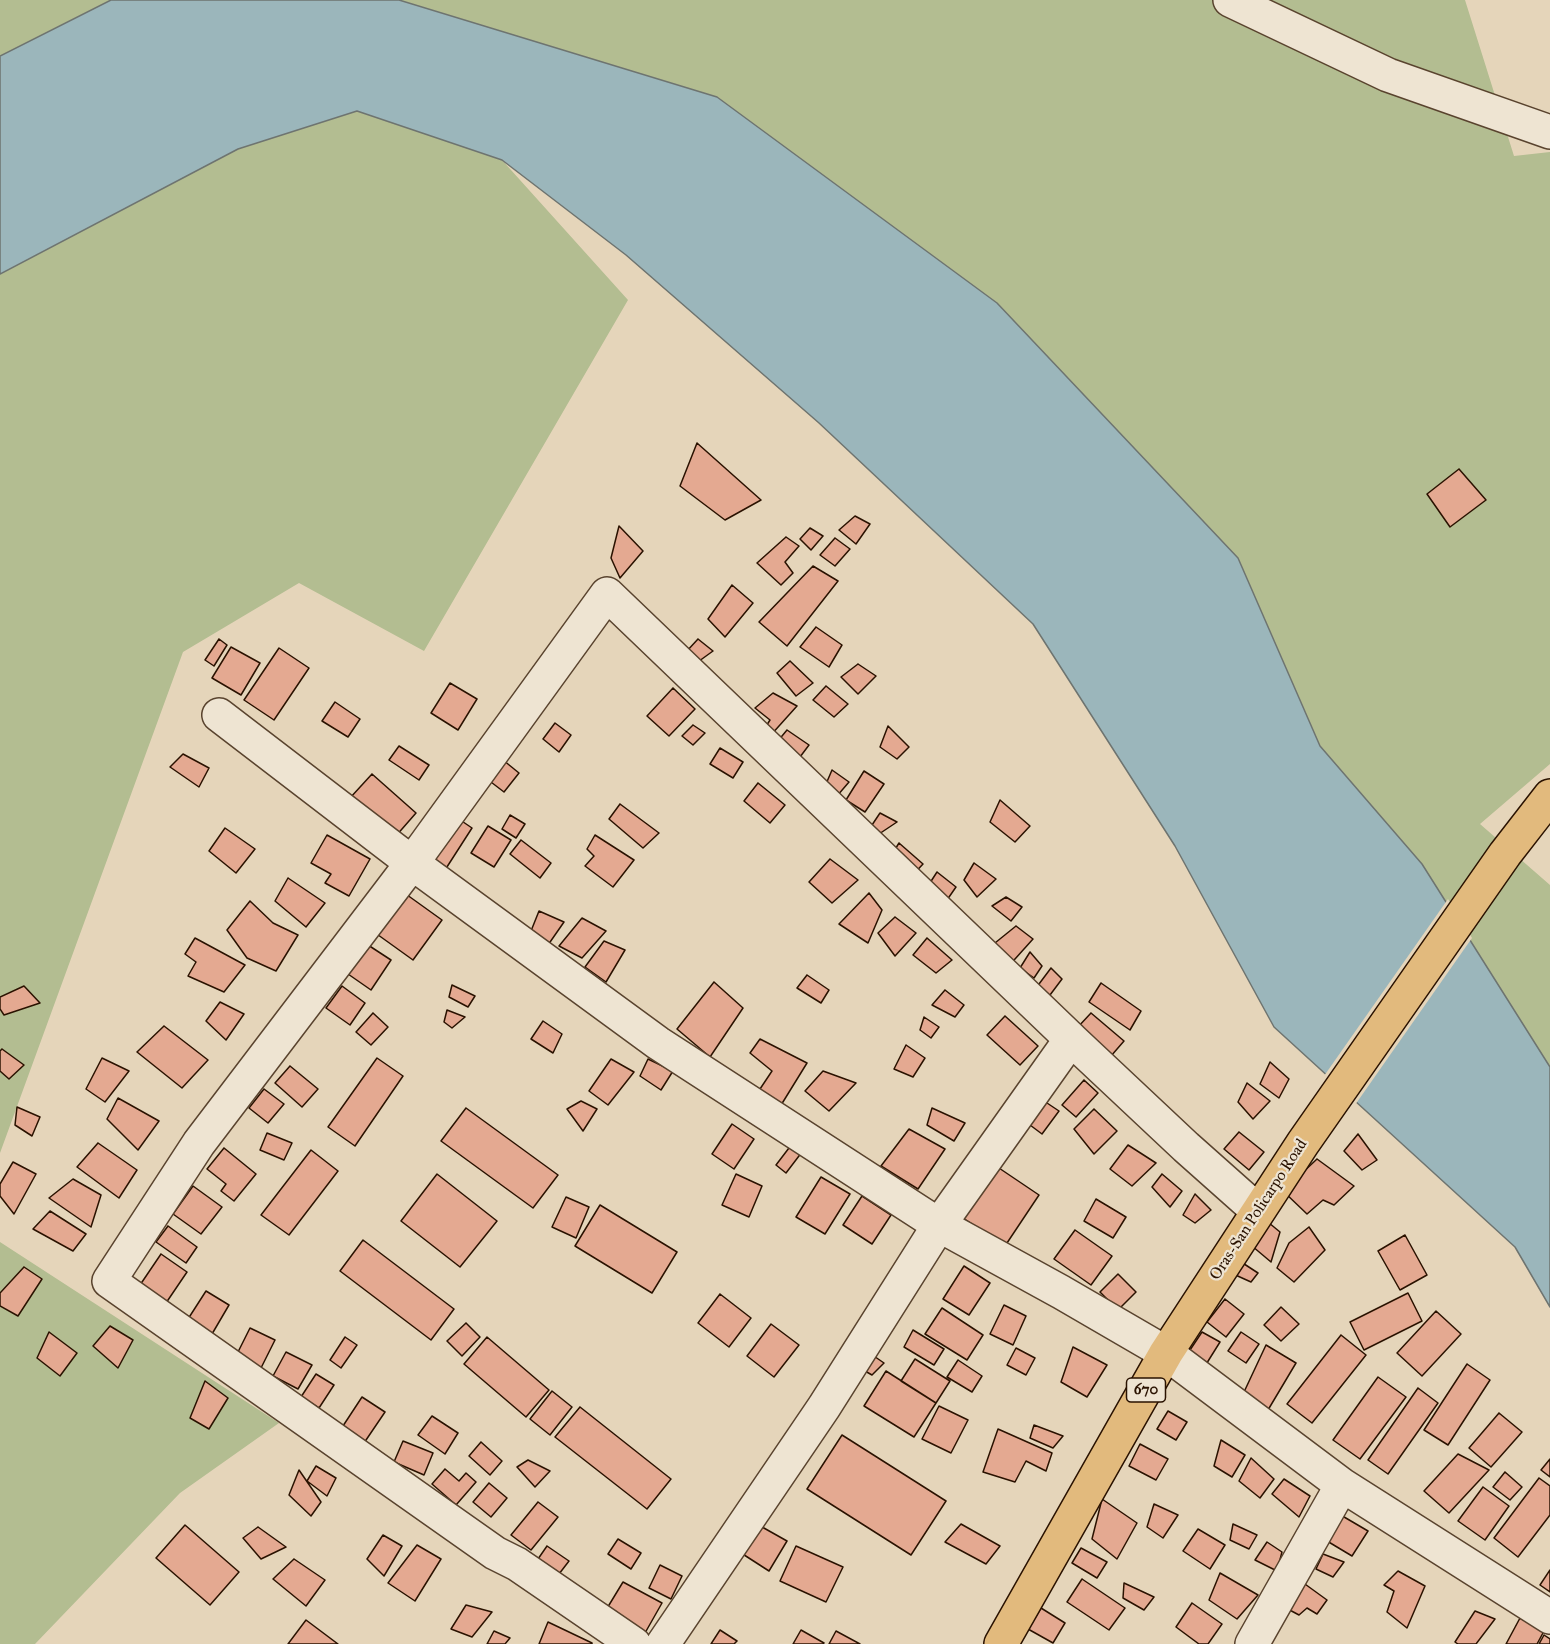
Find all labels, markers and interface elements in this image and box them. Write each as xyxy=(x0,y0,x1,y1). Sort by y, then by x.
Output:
street label: Oras-San Policarpo Road xyxy=(1206,1136,1312,1284)
road number: 670 xyxy=(1126,1378,1166,1402)

